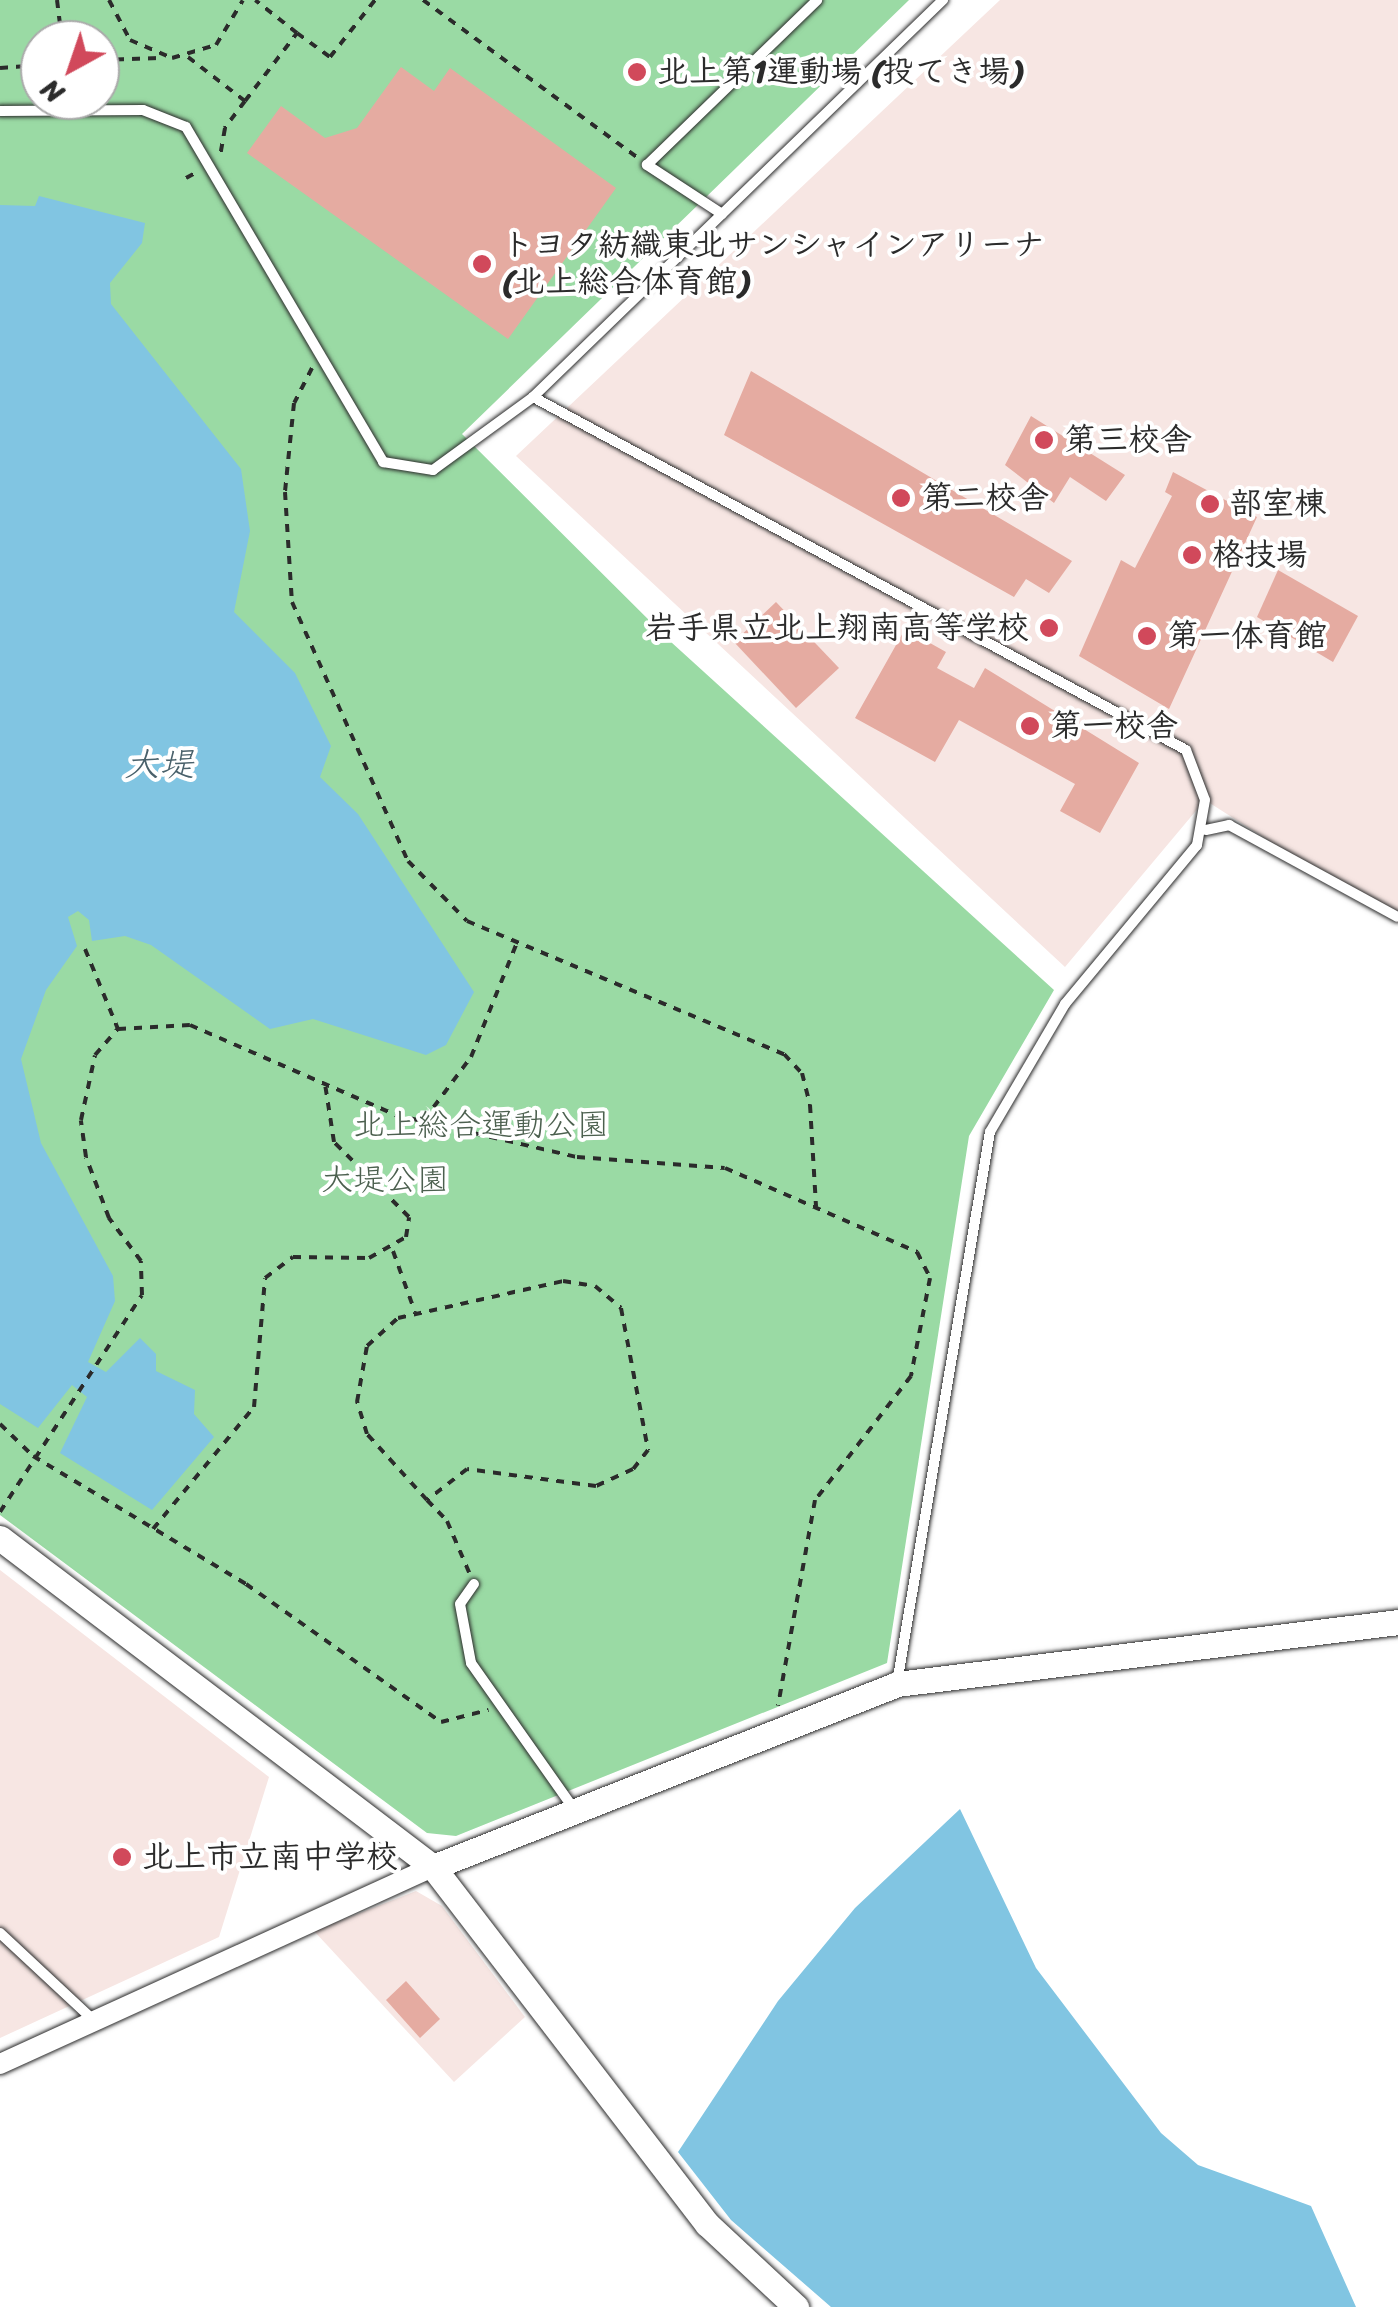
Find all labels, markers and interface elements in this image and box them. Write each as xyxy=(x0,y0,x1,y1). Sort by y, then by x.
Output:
north arrow xyxy=(20,20,120,120)
place label: 北上第1運動場 (投てき場) xyxy=(657,53,1022,91)
marker: 北上第1運動場 (投てき場) xyxy=(626,61,648,83)
text: N xyxy=(28,67,75,117)
place label: トヨタ紡織東北サンシャインアリーナ (北上総合体育館) xyxy=(502,227,1046,302)
marker: トヨタ紡織東北サンシャインアリーナ (北上総合体育館) xyxy=(471,253,493,275)
place label: 第三校舎 xyxy=(1064,421,1192,459)
marker: 第三校舎 xyxy=(1033,429,1055,451)
place label: 第二校舎 xyxy=(921,479,1049,517)
place label: 部室棟 xyxy=(1230,485,1326,523)
marker: 第二校舎 xyxy=(890,487,912,509)
marker: 部室棟 xyxy=(1199,493,1221,515)
place label: 格技場 xyxy=(1212,536,1308,574)
marker: 格技場 xyxy=(1181,544,1203,566)
place label: 岩手県立北上翔南高等学校 xyxy=(645,609,1029,647)
marker: 岩手県立北上翔南高等学校 xyxy=(1038,617,1060,639)
place label: 第一体育館 xyxy=(1167,617,1327,655)
marker: 第一体育館 xyxy=(1136,625,1158,647)
place label: 第一校舎 xyxy=(1050,707,1178,745)
marker: 第一校舎 xyxy=(1019,715,1041,737)
water label: 大堤 xyxy=(124,743,194,785)
park label: 北上総合運動公園 xyxy=(353,1106,609,1144)
park label: 大堤公園 xyxy=(321,1161,449,1199)
place label: 北上市立南中学校 xyxy=(142,1838,398,1876)
marker: 北上市立南中学校 xyxy=(111,1846,133,1868)

